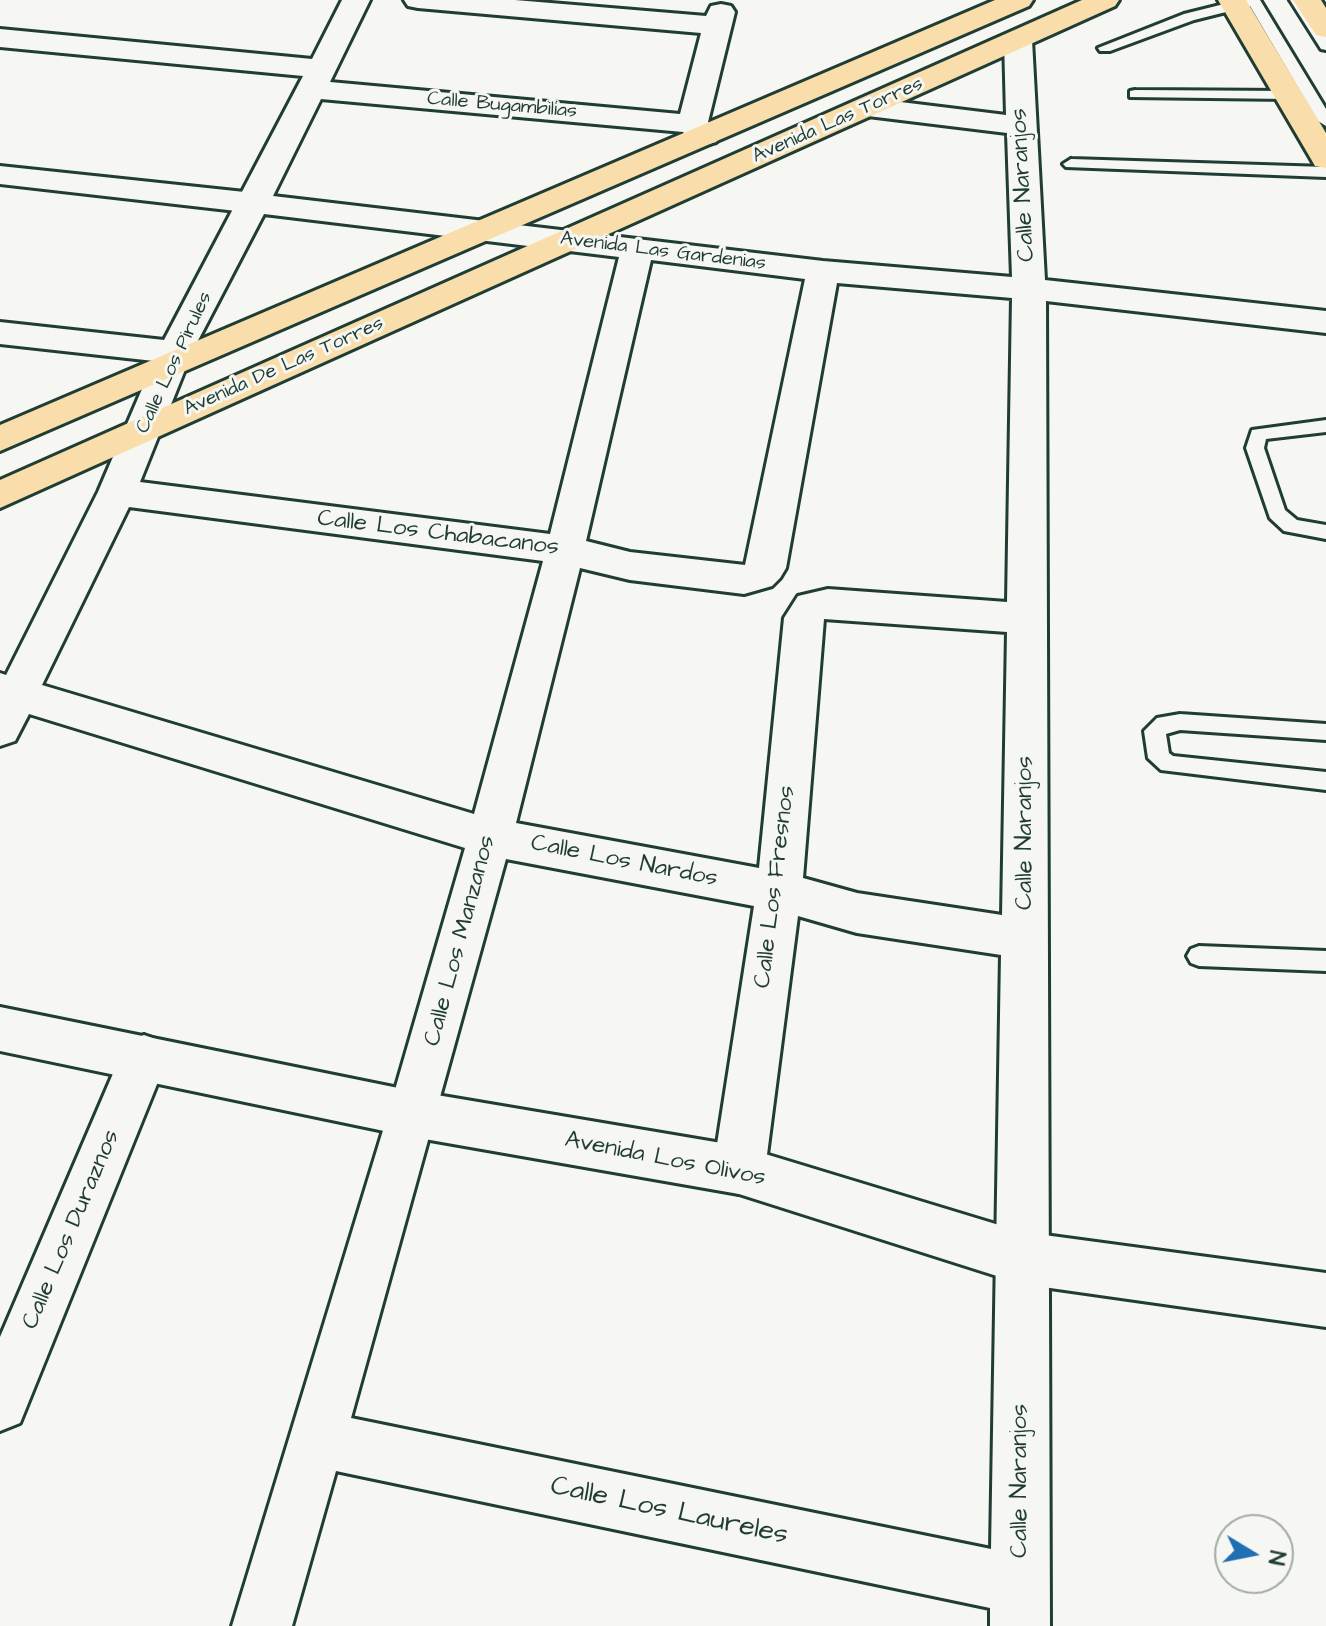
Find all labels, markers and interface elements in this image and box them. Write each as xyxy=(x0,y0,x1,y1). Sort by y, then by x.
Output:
street label: Avenida Las Torres xyxy=(749,73,927,169)
street label: Calle Bugambilias xyxy=(426,87,578,125)
street label: Calle Naranjos xyxy=(1006,107,1042,263)
street label: Avenida Las Gardenias xyxy=(559,227,767,277)
street label: Calle Los Pirules xyxy=(132,288,218,438)
street label: Avenida De Las Torres xyxy=(180,312,388,422)
street label: Calle Los Chabacanos xyxy=(316,505,560,563)
street label: Calle Naranjos xyxy=(1012,756,1040,910)
street label: Calle Los Fresnos xyxy=(749,784,803,990)
street label: Calle Los Nardos xyxy=(528,830,720,894)
street label: Calle Los Manzanos xyxy=(419,833,503,1049)
street label: Calle Los Duraznos xyxy=(17,1126,127,1334)
street label: Avenida Los Olivos xyxy=(562,1126,768,1194)
street label: Calle Naranjos xyxy=(1007,1404,1035,1558)
street label: Calle Los Laureles xyxy=(547,1470,791,1554)
north arrow xyxy=(1214,1514,1294,1594)
text: N xyxy=(1260,1548,1293,1567)

